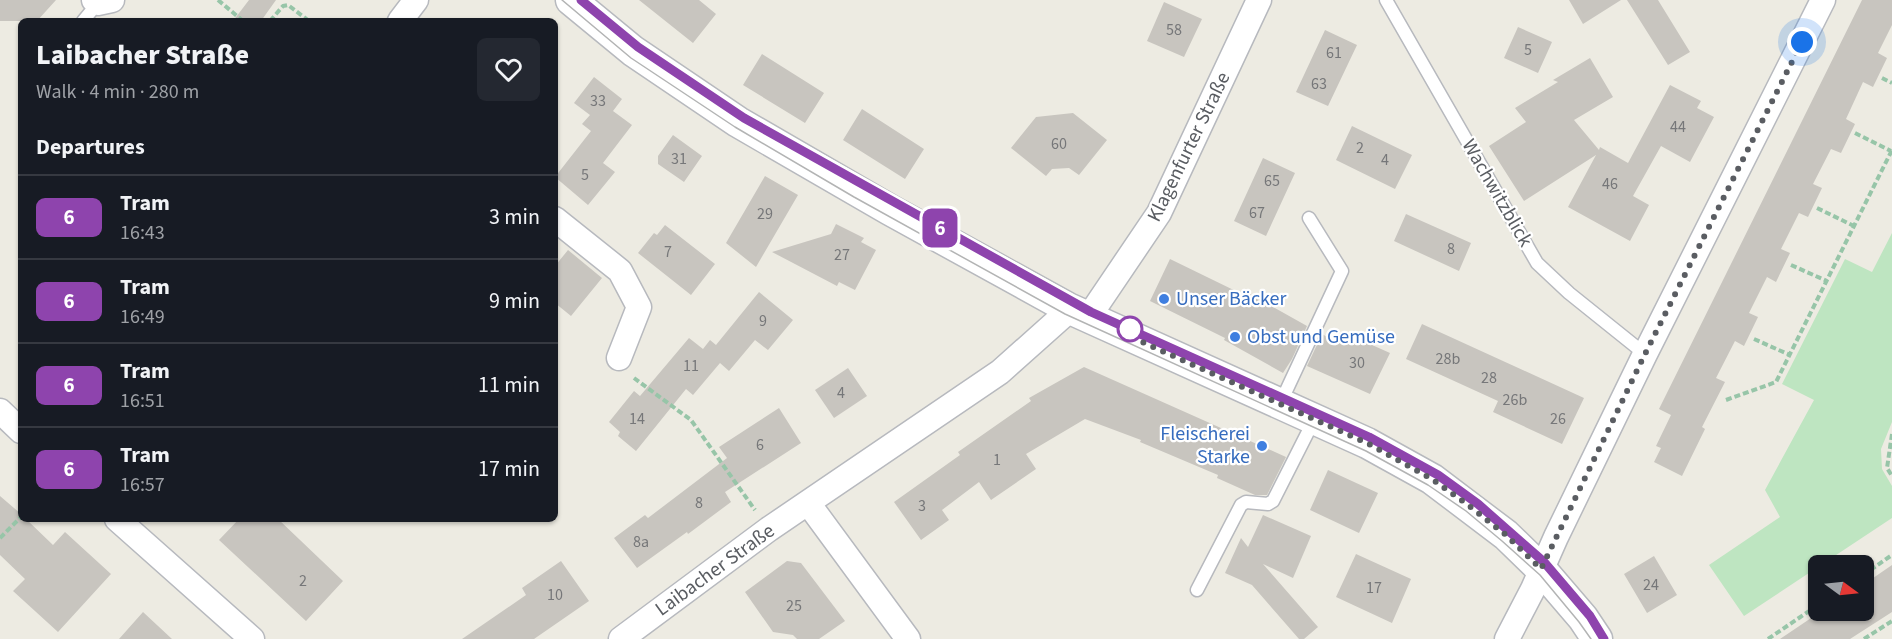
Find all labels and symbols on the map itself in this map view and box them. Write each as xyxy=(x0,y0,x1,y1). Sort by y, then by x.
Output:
house number: 58 xyxy=(1166,19,1182,41)
your location xyxy=(1787,27,1817,57)
house number: 5 xyxy=(1524,39,1532,61)
house number: 61 xyxy=(1326,42,1342,64)
street label: Klagenfurter Straße xyxy=(1141,67,1237,227)
house number: 63 xyxy=(1311,73,1327,95)
house number: 33 xyxy=(590,90,606,112)
house number: 44 xyxy=(1670,116,1686,138)
house number: 60 xyxy=(1051,133,1067,155)
street label: Wachwitzblick xyxy=(1455,134,1539,252)
house number: 2 xyxy=(1356,137,1364,159)
house number: 31 xyxy=(671,148,687,170)
house number: 4 xyxy=(1381,149,1389,171)
house number: 5 xyxy=(581,164,589,186)
house number: 65 xyxy=(1264,170,1280,192)
house number: 46 xyxy=(1602,173,1618,195)
house number: 67 xyxy=(1249,202,1265,224)
house number: 29 xyxy=(757,203,773,225)
line badge: 6 xyxy=(920,208,960,248)
house number: 8 xyxy=(1447,238,1455,260)
house number: 7 xyxy=(664,241,672,263)
house number: 27 xyxy=(834,244,850,266)
place label: Unser Bäcker xyxy=(1176,285,1286,313)
marker: Unser Bäcker xyxy=(1157,292,1171,306)
house number: 9 xyxy=(759,310,767,332)
unlabelled marker xyxy=(1117,316,1143,342)
place label: Obst und Gemüse xyxy=(1247,323,1395,351)
marker: Obst und Gemüse xyxy=(1228,330,1242,344)
house number: 28b xyxy=(1436,348,1461,370)
house number: 30 xyxy=(1349,352,1365,374)
house number: 11 xyxy=(683,355,699,377)
house number: 28 xyxy=(1481,367,1497,389)
house number: 4 xyxy=(837,382,845,404)
house number: 26b xyxy=(1503,389,1528,411)
house number: 14 xyxy=(629,408,645,430)
house number: 26 xyxy=(1550,408,1566,430)
place label: Fleischerei Starke xyxy=(1160,420,1250,471)
house number: 6 xyxy=(756,434,764,456)
marker: Fleischerei Starke xyxy=(1255,439,1269,453)
house number: 1 xyxy=(993,449,1001,471)
house number: 8 xyxy=(695,492,703,514)
house number: 3 xyxy=(918,495,926,517)
street label: Laibacher Straße xyxy=(650,517,780,623)
house number: 8a xyxy=(633,531,649,553)
north arrow xyxy=(1808,555,1874,621)
house number: 2 xyxy=(299,570,307,592)
house number: 24 xyxy=(1643,574,1659,596)
house number: 17 xyxy=(1366,577,1382,599)
house number: 10 xyxy=(547,584,563,606)
house number: 25 xyxy=(786,595,802,617)

